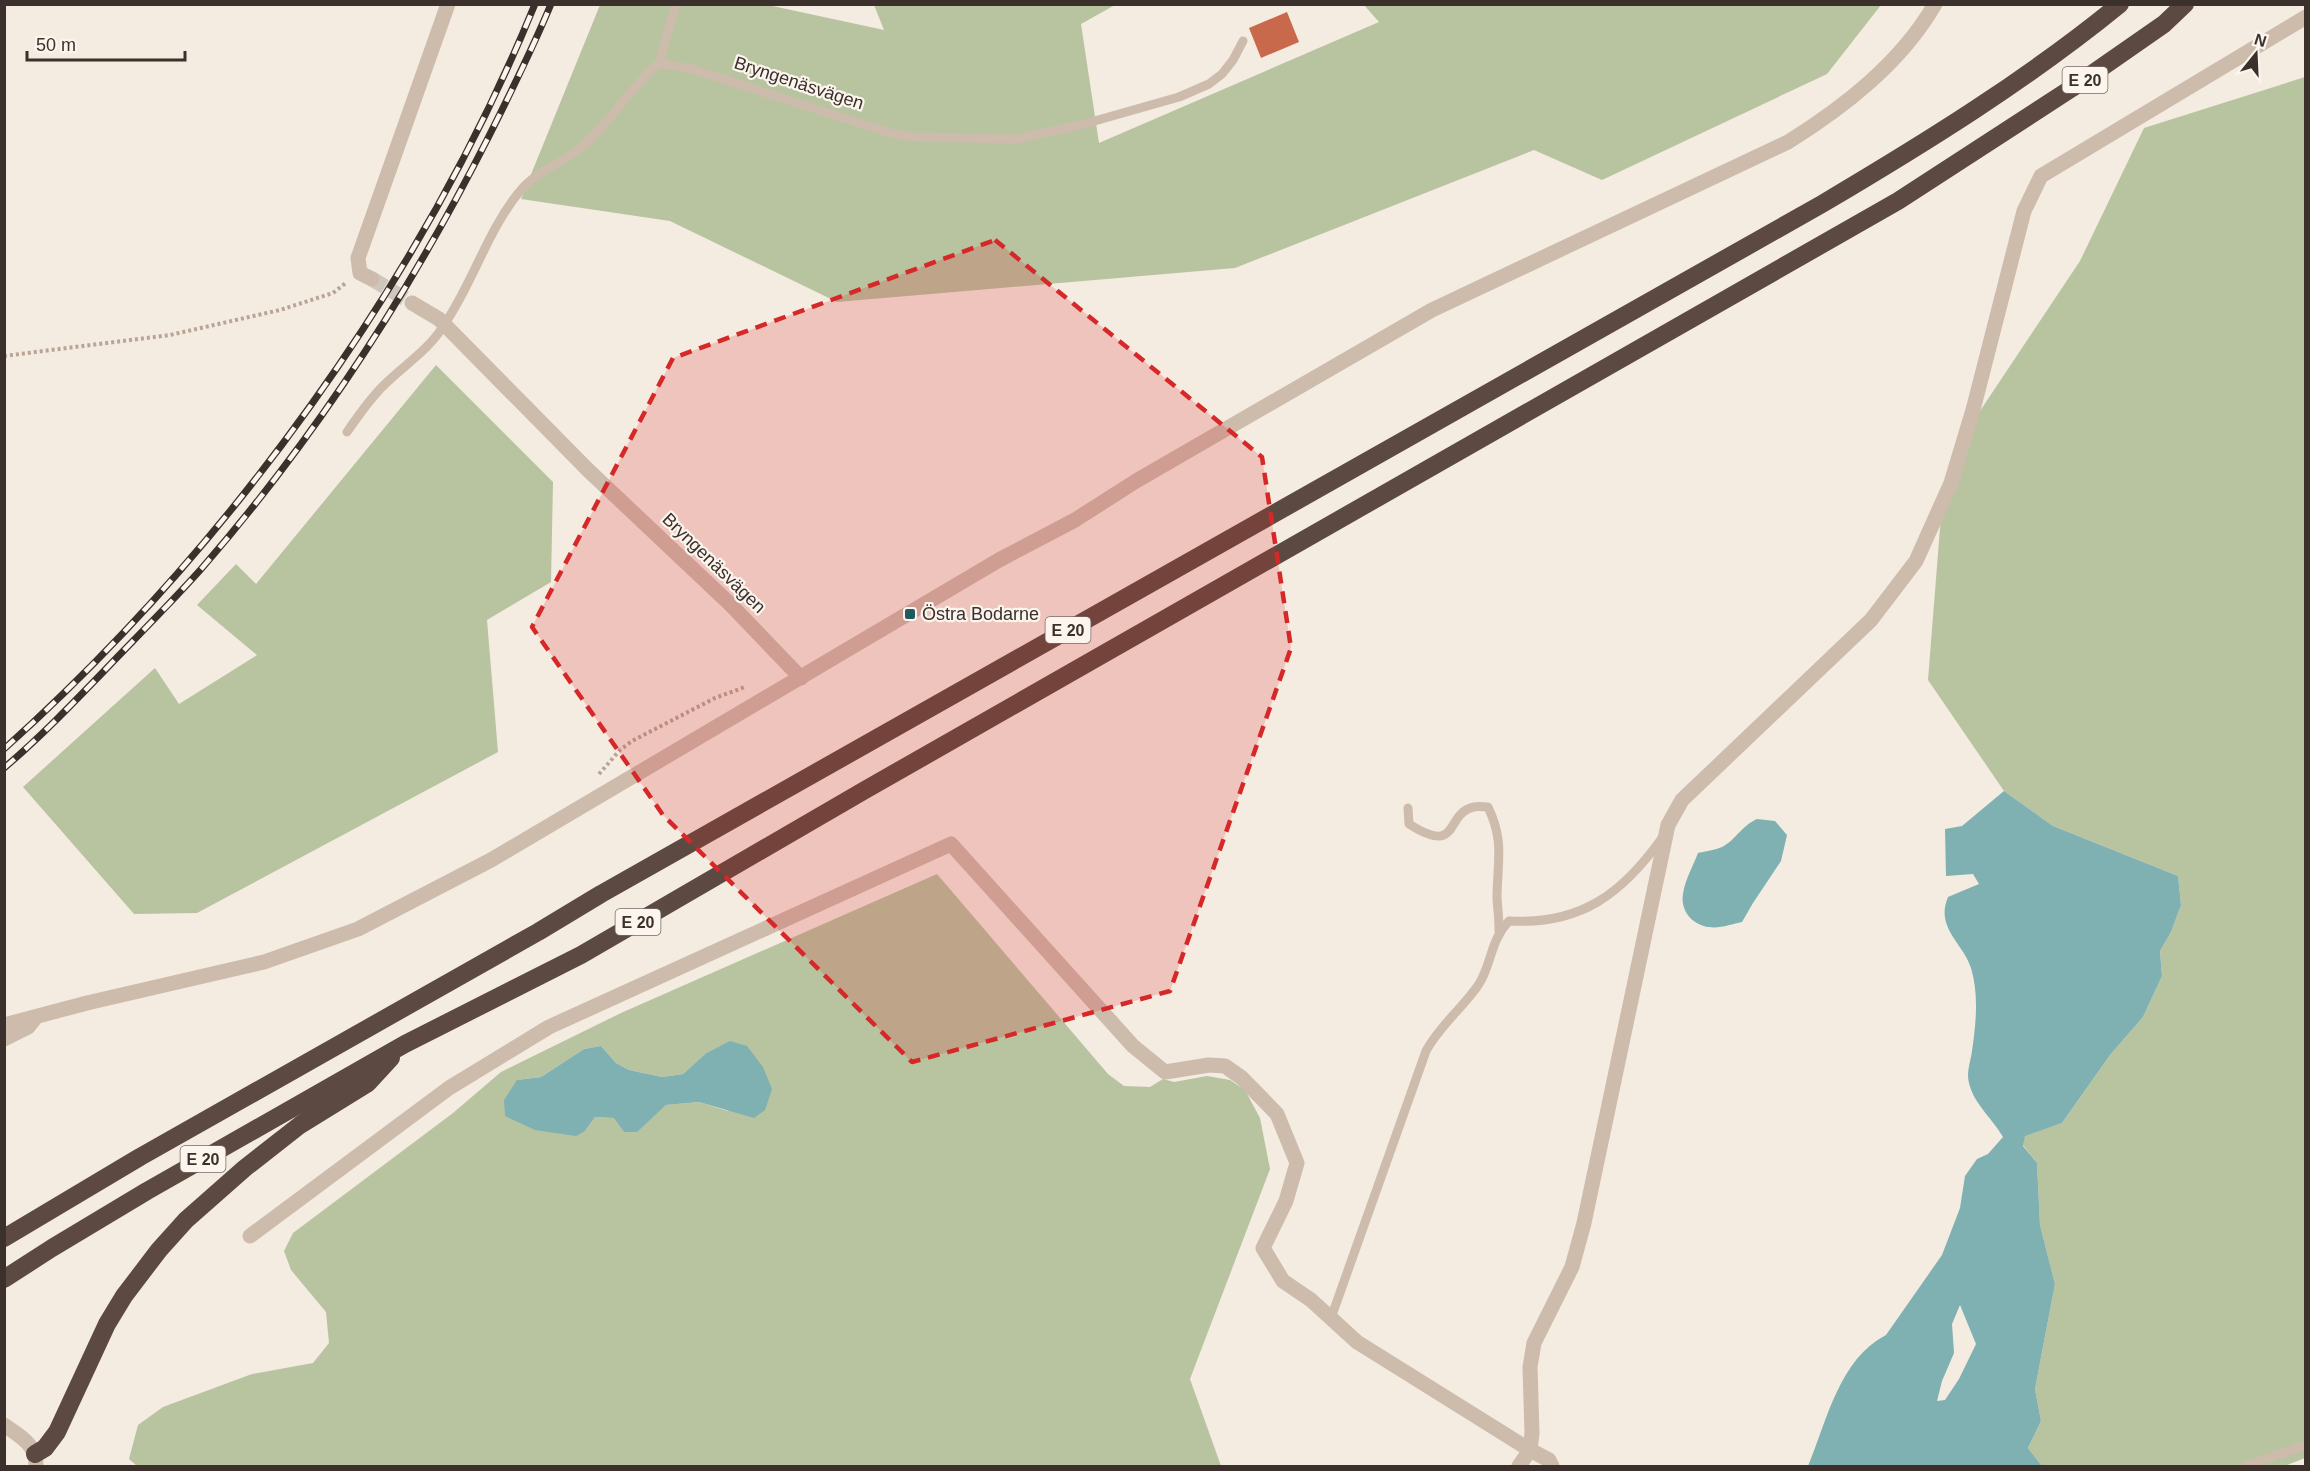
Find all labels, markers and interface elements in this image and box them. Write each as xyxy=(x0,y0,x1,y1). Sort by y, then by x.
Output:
scale bar xyxy=(27,24,184,62)
north arrow xyxy=(2226,24,2286,84)
text: N xyxy=(2252,30,2269,50)
text: 50 m xyxy=(36,35,76,55)
street label: Bryngenäsvägen xyxy=(732,53,866,113)
road number: E 20 xyxy=(2062,67,2108,93)
street label: Bryngenäsvägen xyxy=(658,509,770,617)
place label: Östra Bodarne xyxy=(922,604,1039,624)
marker: Östra Bodarne xyxy=(903,607,917,621)
road number: E 20 xyxy=(1046,617,1090,643)
road number: E 20 xyxy=(616,909,660,935)
road number: E 20 xyxy=(180,1146,226,1172)

